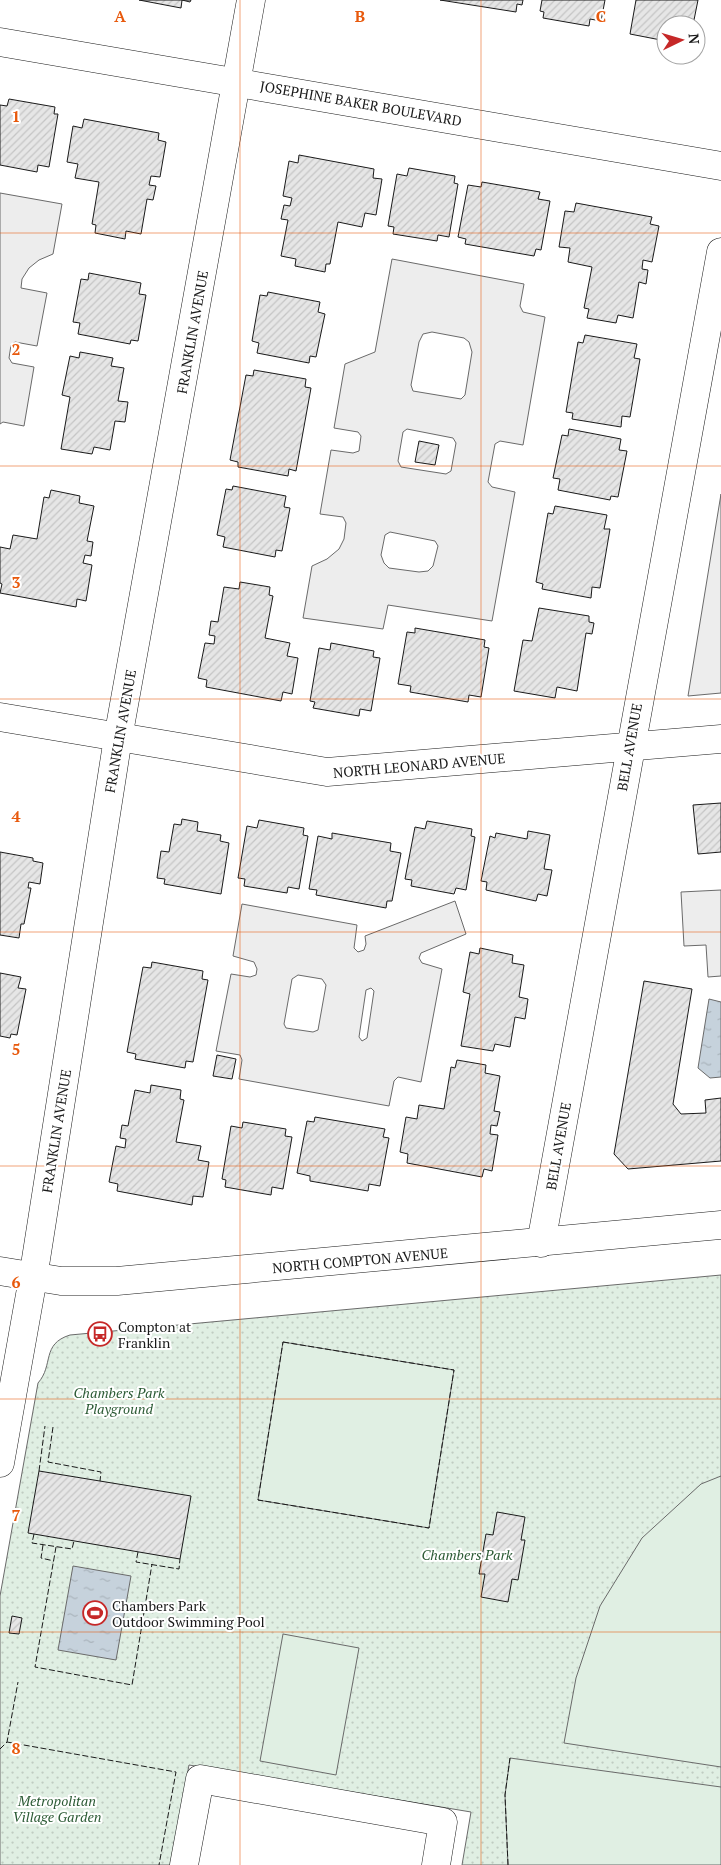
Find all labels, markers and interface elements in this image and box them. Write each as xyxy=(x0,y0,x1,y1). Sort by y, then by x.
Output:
text: A xyxy=(114,5,126,27)
text: B xyxy=(355,5,365,27)
text: C xyxy=(596,5,606,27)
north arrow xyxy=(656,15,706,65)
text: N xyxy=(685,33,704,45)
street label: JOSEPHINE BAKER BOULEVARD xyxy=(259,76,463,130)
text: 1 xyxy=(11,105,21,127)
street label: FRANKLIN AVENUE xyxy=(172,269,212,395)
text: 2 xyxy=(11,338,21,360)
text: 3 xyxy=(11,571,21,593)
street label: FRANKLIN AVENUE xyxy=(100,668,140,794)
street label: BELL AVENUE xyxy=(612,702,646,792)
street label: NORTH LEONARD AVENUE xyxy=(332,748,506,782)
text: 4 xyxy=(11,805,21,827)
text: 5 xyxy=(11,1038,21,1060)
street label: FRANKLIN AVENUE xyxy=(37,1068,75,1194)
street label: BELL AVENUE xyxy=(541,1101,575,1191)
street label: NORTH COMPTON AVENUE xyxy=(271,1243,449,1277)
text: 6 xyxy=(11,1271,21,1293)
place label: Compton at Franklin xyxy=(118,1317,192,1352)
bus stop icon: Compton at Franklin xyxy=(87,1321,113,1347)
park label: Chambers Park Playground xyxy=(73,1383,165,1418)
text: 7 xyxy=(11,1504,21,1526)
park label: Chambers Park xyxy=(421,1545,513,1564)
place label: Chambers Park Outdoor Swimming Pool xyxy=(112,1596,265,1631)
sports icon: Chambers Park Outdoor Swimming Pool xyxy=(82,1600,108,1626)
text: 8 xyxy=(11,1737,21,1759)
park label: Metropolitan Village Garden xyxy=(12,1791,102,1826)

